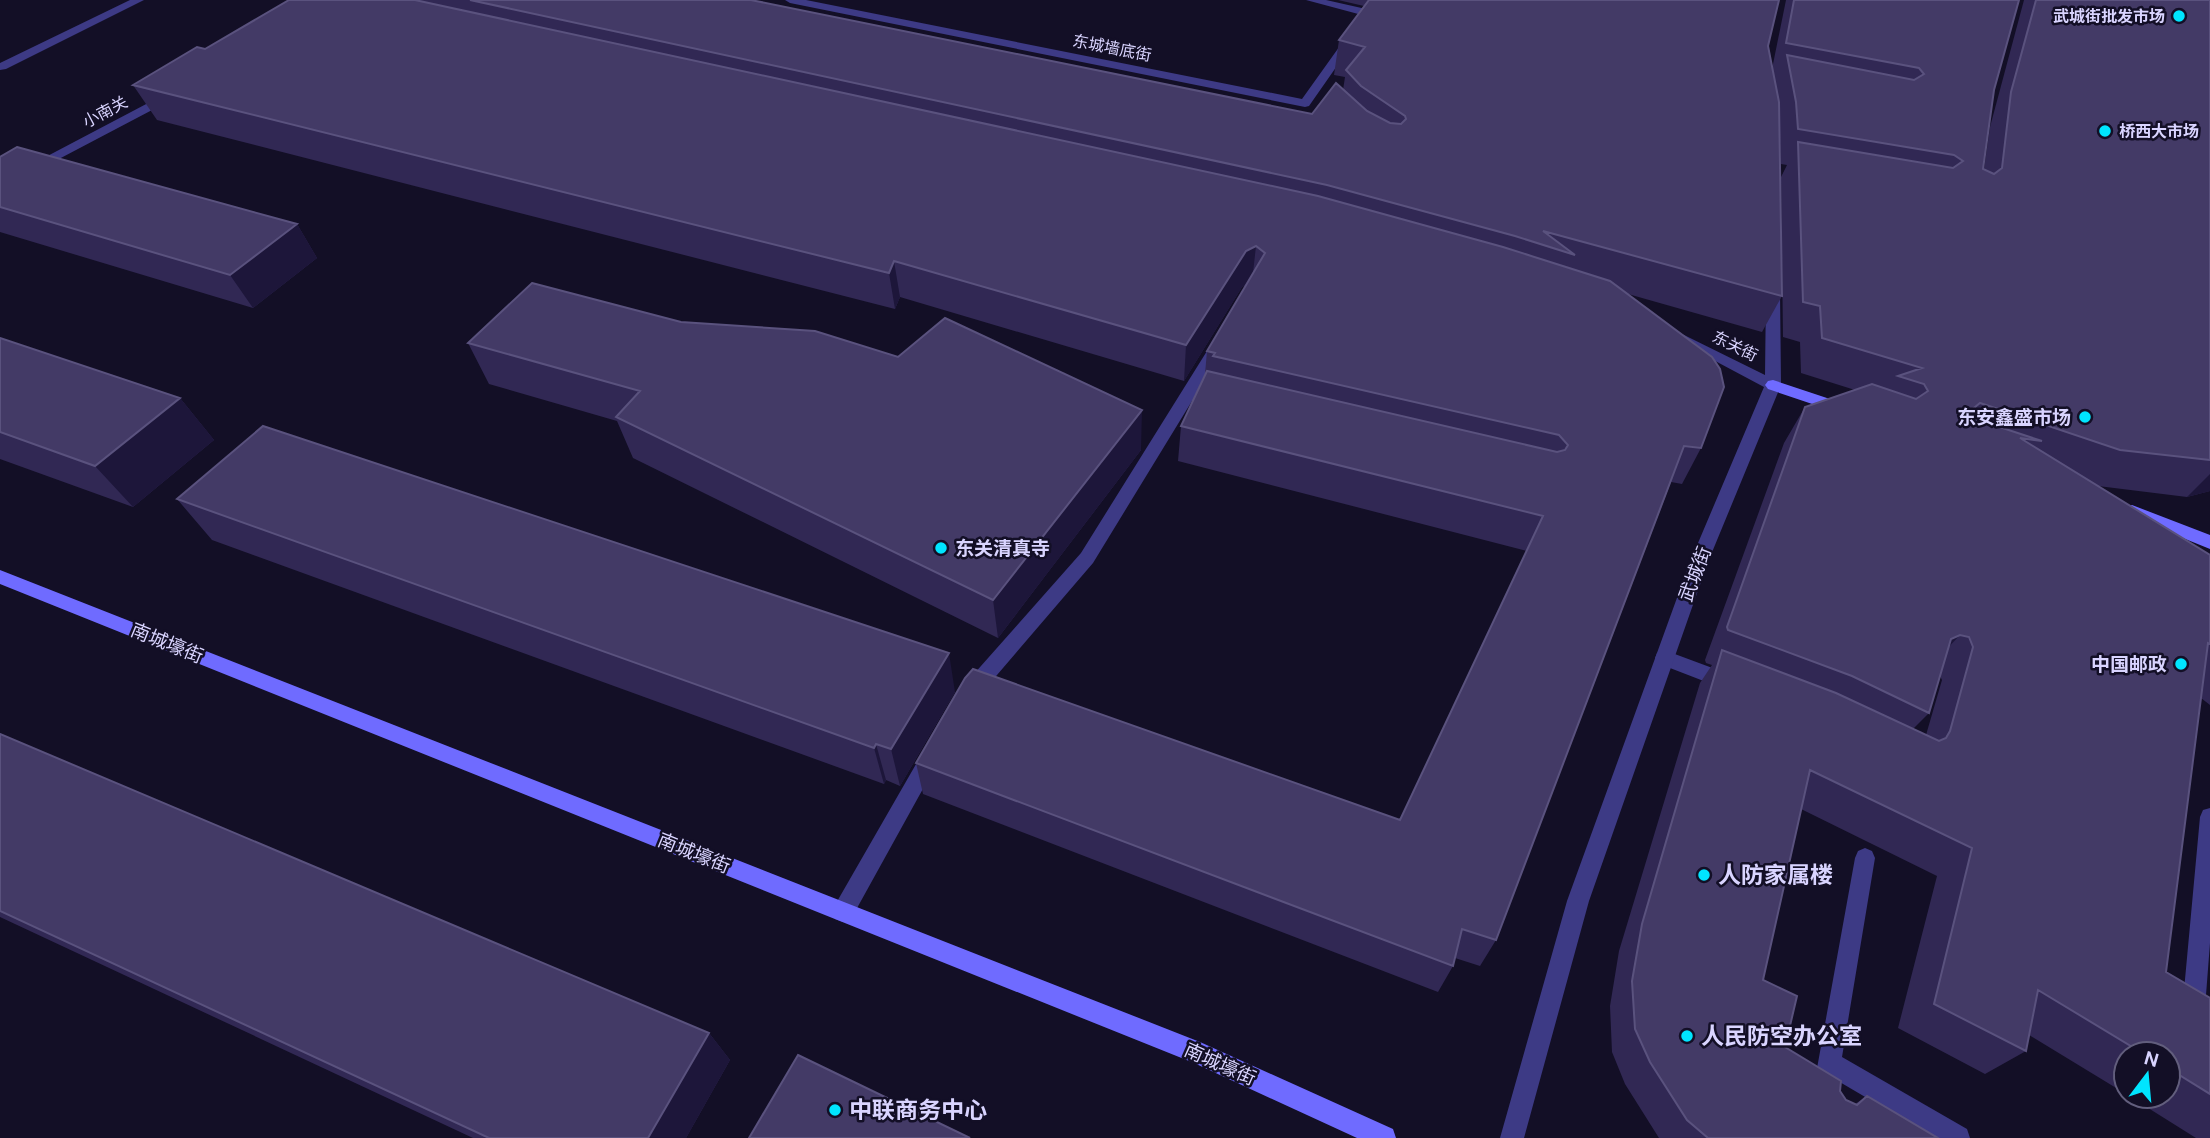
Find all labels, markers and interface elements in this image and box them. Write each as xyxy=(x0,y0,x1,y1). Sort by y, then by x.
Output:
place label: 武城街批发市场 xyxy=(2053,6,2165,27)
marker: 武城街批发市场 xyxy=(2171,8,2187,24)
street label: 东城墙底街 xyxy=(1071,30,1153,66)
street label: 小南关 xyxy=(79,91,131,133)
place label: 桥西大市场 xyxy=(2119,121,2199,142)
marker: 桥西大市场 xyxy=(2097,123,2113,139)
street label: 东关街 xyxy=(1709,326,1761,366)
place label: 东安鑫盛市场 xyxy=(1957,405,2071,430)
marker: 东安鑫盛市场 xyxy=(2077,409,2093,425)
place label: 东关清真寺 xyxy=(955,536,1050,561)
marker: 东关清真寺 xyxy=(933,540,949,556)
street label: 武城街 xyxy=(1673,543,1717,605)
street label: 南城壕街 xyxy=(127,617,207,669)
place label: 中国邮政 xyxy=(2091,652,2167,677)
marker: 中国邮政 xyxy=(2173,656,2189,672)
street label: 南城壕街 xyxy=(654,827,734,879)
place label: 人防家属楼 xyxy=(1718,860,1833,890)
marker: 人防家属楼 xyxy=(1696,867,1712,883)
place label: 人民防空办公室 xyxy=(1701,1021,1862,1051)
marker: 人民防空办公室 xyxy=(1679,1028,1695,1044)
street label: 南城壕街 xyxy=(1180,1037,1260,1091)
north arrow xyxy=(2112,1040,2182,1110)
text: N xyxy=(2141,1045,2162,1073)
place label: 中联商务中心 xyxy=(849,1095,987,1125)
marker: 中联商务中心 xyxy=(827,1102,843,1118)

